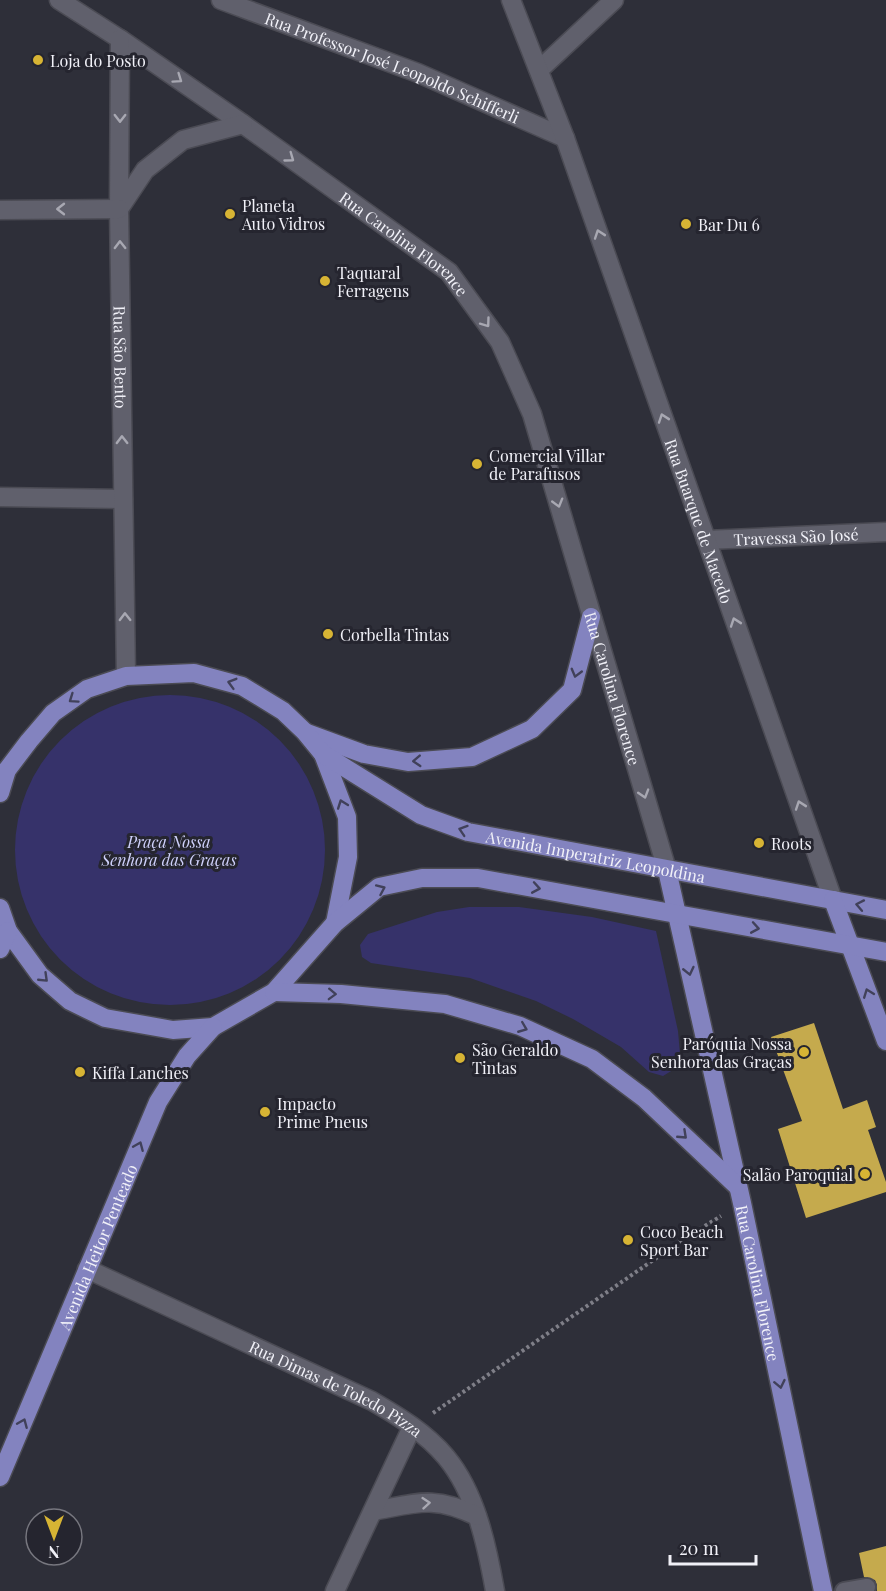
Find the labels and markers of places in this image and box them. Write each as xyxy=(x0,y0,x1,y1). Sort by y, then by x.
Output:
place label: Loja do Posto xyxy=(50,50,146,71)
marker: Loja do Posto xyxy=(31,53,45,67)
place label: Planeta Auto Vidros xyxy=(241,195,325,234)
marker: Planeta Auto Vidros xyxy=(223,207,237,221)
place label: Bar Du 6 xyxy=(698,214,760,235)
marker: Bar Du 6 xyxy=(679,217,693,231)
place label: Taquaral Ferragens xyxy=(337,262,409,301)
marker: Taquaral Ferragens xyxy=(318,274,332,288)
place label: Comercial Villar de Parafusos xyxy=(489,445,605,484)
marker: Comercial Villar de Parafusos xyxy=(470,457,484,471)
place label: Corbella Tintas xyxy=(340,624,449,645)
marker: Corbella Tintas xyxy=(321,627,335,641)
place label: Roots xyxy=(771,833,812,854)
marker: Roots xyxy=(752,836,766,850)
place label: Paróquia Nossa Senhora das Graças xyxy=(651,1033,792,1072)
place label: São Geraldo Tintas xyxy=(472,1039,559,1078)
marker: Paróquia Nossa Senhora das Graças xyxy=(797,1045,811,1059)
marker: São Geraldo Tintas xyxy=(453,1051,467,1065)
place label: Kiffa Lanches xyxy=(92,1062,189,1083)
marker: Kiffa Lanches xyxy=(73,1065,87,1079)
place label: Impacto Prime Pneus xyxy=(277,1093,368,1132)
marker: Impacto Prime Pneus xyxy=(258,1105,272,1119)
place label: Salão Paroquial xyxy=(743,1164,853,1185)
marker: Salão Paroquial xyxy=(858,1167,872,1181)
place label: Coco Beach Sport Bar xyxy=(640,1221,724,1260)
marker: Coco Beach Sport Bar xyxy=(621,1233,635,1247)

